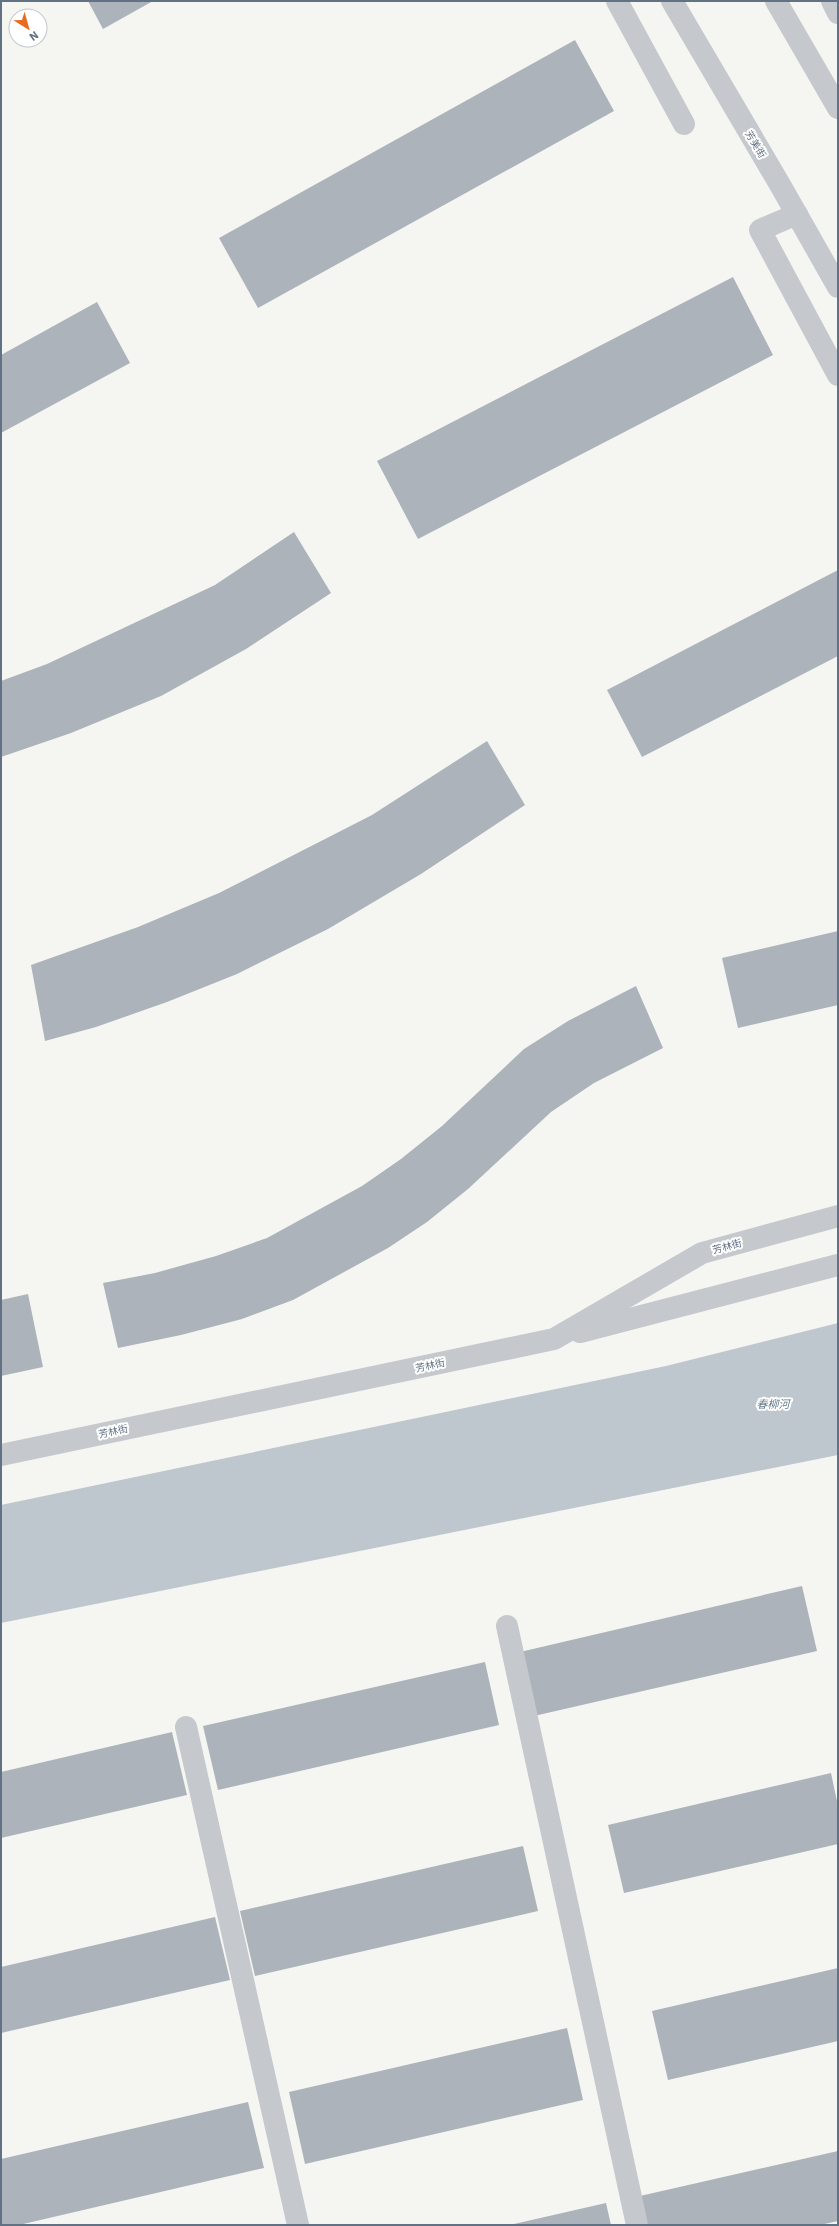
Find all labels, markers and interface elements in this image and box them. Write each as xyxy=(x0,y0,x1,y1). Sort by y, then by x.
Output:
north arrow xyxy=(8,8,48,48)
text: N xyxy=(27,28,41,44)
street label: 芳美街 xyxy=(742,128,769,160)
street label: 芳林街 xyxy=(711,1236,743,1257)
street label: 芳林街 xyxy=(414,1356,446,1375)
water label: 春柳河 xyxy=(757,1397,791,1411)
street label: 芳林街 xyxy=(97,1422,129,1441)

